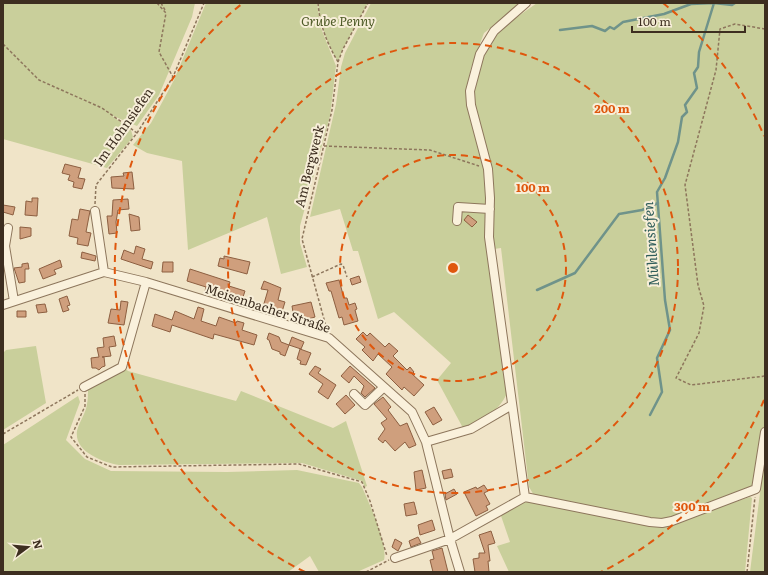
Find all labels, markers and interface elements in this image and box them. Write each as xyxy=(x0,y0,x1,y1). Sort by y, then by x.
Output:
scale bar xyxy=(632,8,745,34)
park label: Grube Penny xyxy=(301,11,375,30)
text: 100 m xyxy=(638,12,671,30)
street label: Im Hohnsiefen xyxy=(88,83,157,170)
text: 200 m xyxy=(594,99,630,117)
street label: Am Bergwerk xyxy=(289,122,328,209)
text: 100 m xyxy=(516,178,550,196)
water label: Mühlensiefen xyxy=(637,200,663,287)
centre of rings xyxy=(446,261,460,275)
street label: Meisenbacher Straße xyxy=(203,278,334,337)
text: 300 m xyxy=(674,497,710,515)
north arrow xyxy=(8,527,48,567)
text: N xyxy=(30,537,48,551)

